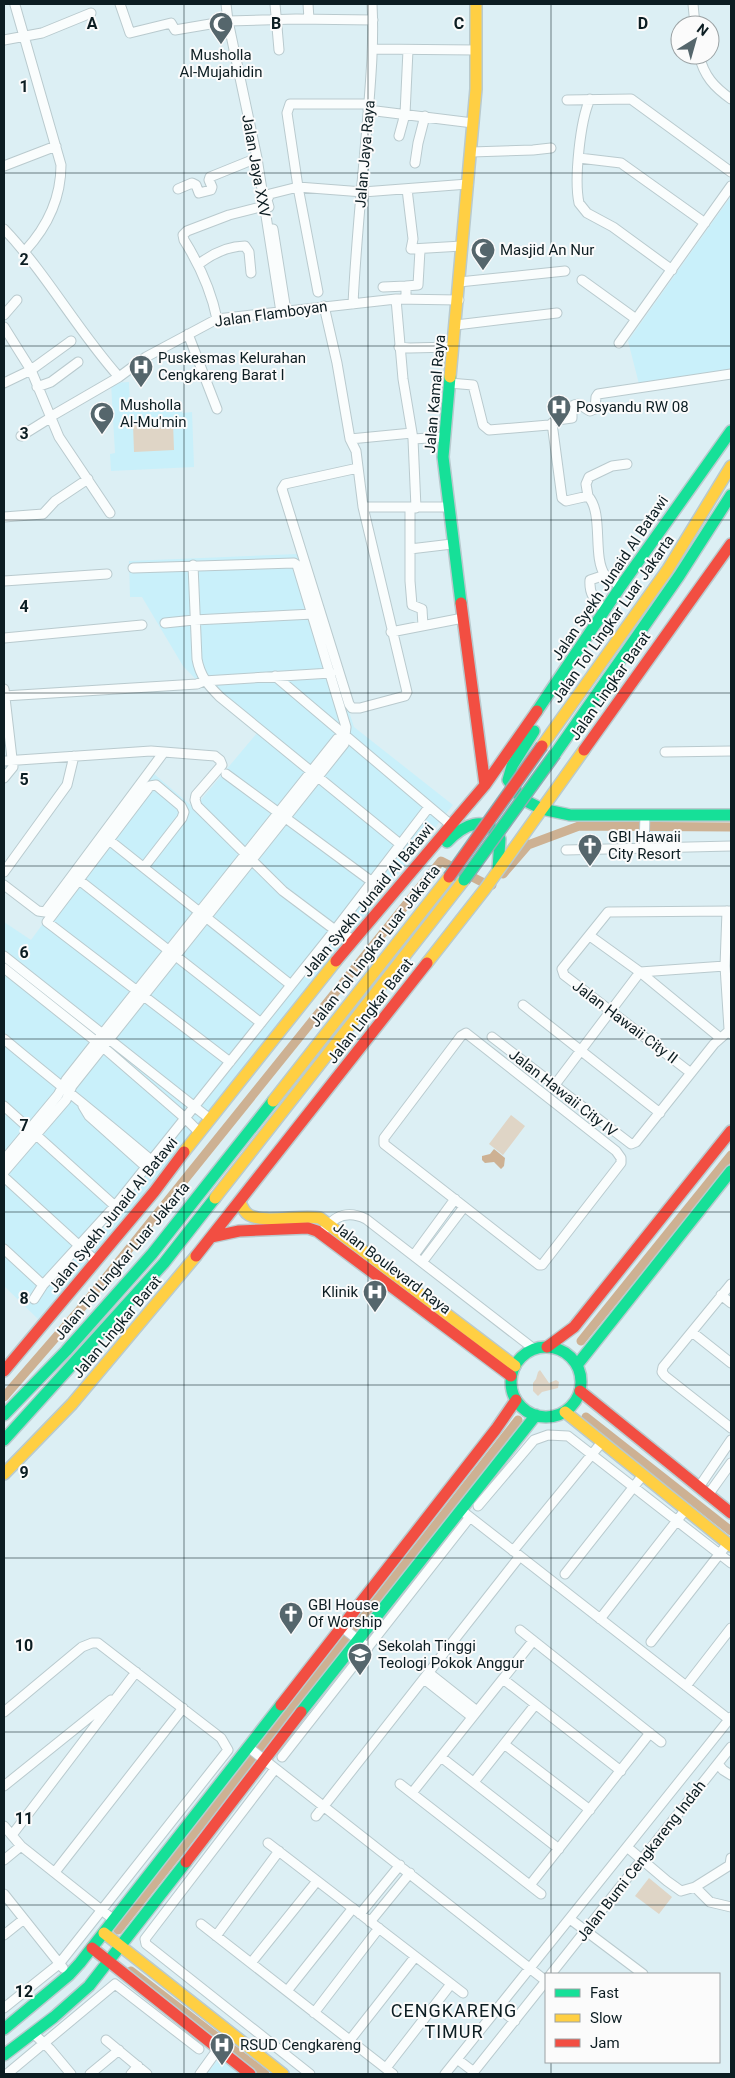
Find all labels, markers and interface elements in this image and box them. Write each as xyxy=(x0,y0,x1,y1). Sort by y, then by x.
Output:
mosque icon: Musholla Al-Mujahidin xyxy=(208,11,234,45)
text: A xyxy=(87,14,98,33)
text: B xyxy=(271,14,281,33)
text: C xyxy=(454,14,464,33)
text: D xyxy=(638,14,648,33)
north arrow xyxy=(670,15,720,65)
text: N xyxy=(694,20,712,39)
place label: Musholla Al-Mujahidin xyxy=(180,46,263,81)
text: 1 xyxy=(19,77,29,96)
street label: Jalan Jaya Raya xyxy=(351,99,379,209)
street label: Jalan Jaya XXV xyxy=(238,113,274,219)
mosque icon: Masjid An Nur xyxy=(470,237,496,271)
place label: Masjid An Nur xyxy=(500,241,594,259)
text: 2 xyxy=(19,250,29,269)
street label: Jalan Flamboyan xyxy=(213,297,329,331)
street label: Jalan Kamal Raya xyxy=(421,334,449,454)
place label: Puskesmas Kelurahan Cengkareng Barat I xyxy=(158,349,306,384)
hospital icon: Puskesmas Kelurahan Cengkareng Barat I xyxy=(128,354,154,388)
hospital icon: Posyandu RW 08 xyxy=(546,394,572,428)
place label: Musholla Al-Mu'min xyxy=(120,396,187,431)
place label: Posyandu RW 08 xyxy=(576,398,689,416)
mosque icon: Musholla Al-Mu'min xyxy=(89,401,115,435)
text: 3 xyxy=(19,424,29,443)
street label: Jalan Syekh Junaid Al Batawi xyxy=(548,492,672,664)
street label: Jalan Tol Lingkar Luar Jakarta xyxy=(548,532,678,706)
text: 4 xyxy=(19,597,29,616)
street label: Jalan Lingkar Barat xyxy=(566,628,654,744)
text: 5 xyxy=(19,770,29,789)
street label: Jalan Syekh Junaid Al Batawi xyxy=(298,819,438,981)
place label: GBI Hawaii City Resort xyxy=(608,828,681,863)
church icon: GBI Hawaii City Resort xyxy=(577,833,603,867)
street label: Jalan Tol Lingkar Luar Jakarta xyxy=(306,861,444,1031)
text: 6 xyxy=(19,943,29,962)
street label: Jalan Lingkar Barat xyxy=(323,955,417,1067)
street label: Jalan Hawaii City II xyxy=(569,977,681,1067)
street label: Jalan Hawaii City IV xyxy=(505,1045,621,1141)
text: 7 xyxy=(19,1116,29,1135)
street label: Jalan Syekh Junaid Al Batawi xyxy=(45,1134,181,1296)
street label: Jalan Tol Lingkar Luar Jakarta xyxy=(51,1178,193,1344)
street label: Jalan Boulevard Raya xyxy=(330,1218,454,1318)
street label: Jalan Lingkar Barat xyxy=(69,1272,165,1382)
hospital icon: Klinik xyxy=(362,1279,388,1313)
place label: Klinik xyxy=(322,1283,358,1301)
text: 8 xyxy=(19,1289,29,1308)
text: 9 xyxy=(19,1463,29,1482)
place label: GBI House Of Worship xyxy=(308,1596,382,1631)
church icon: GBI House Of Worship xyxy=(278,1601,304,1635)
text: 10 xyxy=(15,1636,33,1655)
place label: Sekolah Tinggi Teologi Pokok Anggur xyxy=(378,1637,524,1672)
school or university icon: Sekolah Tinggi Teologi Pokok Anggur xyxy=(347,1642,373,1676)
street label: Jalan Bumi Cengkareng Indah xyxy=(573,1777,709,1945)
text: 11 xyxy=(15,1809,33,1828)
legend xyxy=(545,1973,720,2063)
text: 12 xyxy=(15,1982,33,2001)
text: Fast xyxy=(590,1984,619,2002)
district label: CENGKARENG TIMUR xyxy=(391,2000,517,2042)
text: Slow xyxy=(590,2009,622,2027)
hospital icon: RSUD Cengkareng xyxy=(209,2032,235,2066)
text: Jam xyxy=(590,2034,620,2052)
place label: RSUD Cengkareng xyxy=(240,2036,361,2054)

